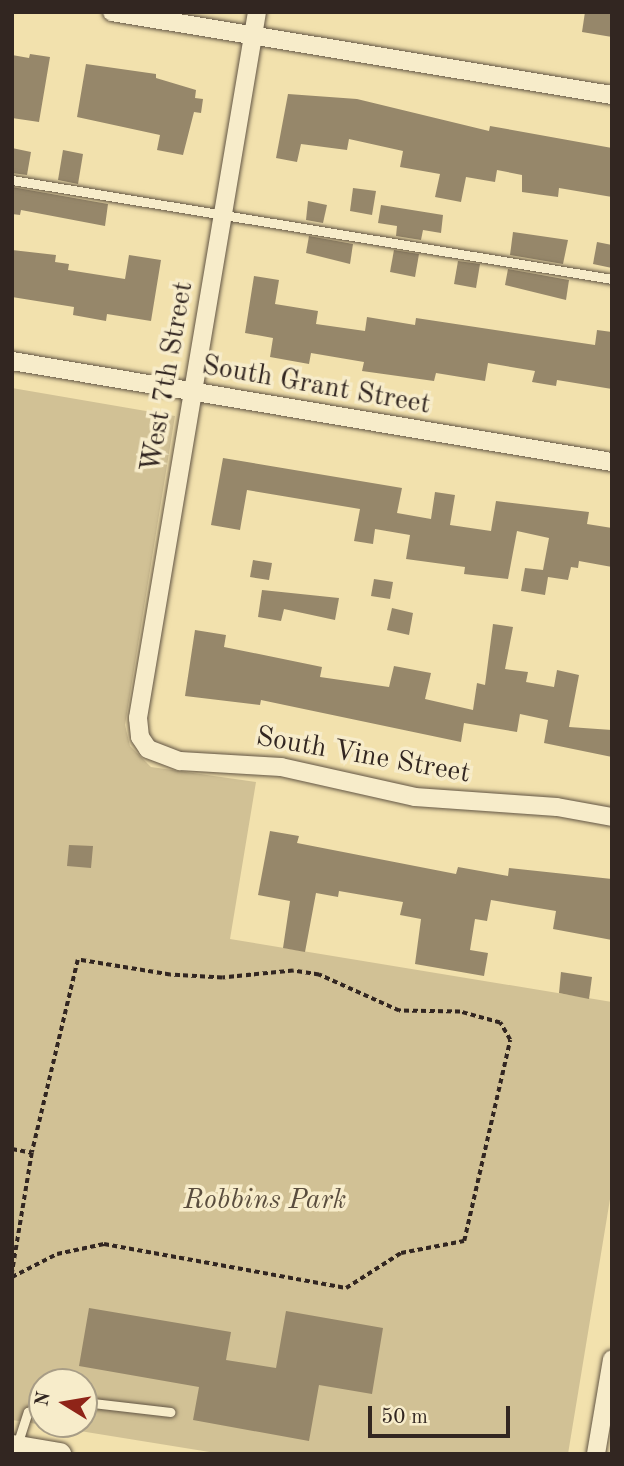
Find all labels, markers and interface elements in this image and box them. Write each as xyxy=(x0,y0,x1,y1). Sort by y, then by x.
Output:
street label: West 7th Street xyxy=(135,279,201,475)
street label: South Grant Street xyxy=(199,349,433,423)
street label: South Vine Street xyxy=(253,721,473,791)
park label: Robbins Park xyxy=(184,1184,346,1218)
north arrow xyxy=(28,1368,98,1438)
text: N xyxy=(33,1390,55,1408)
scale bar xyxy=(372,1392,514,1436)
text: 50 m xyxy=(381,1407,428,1428)

